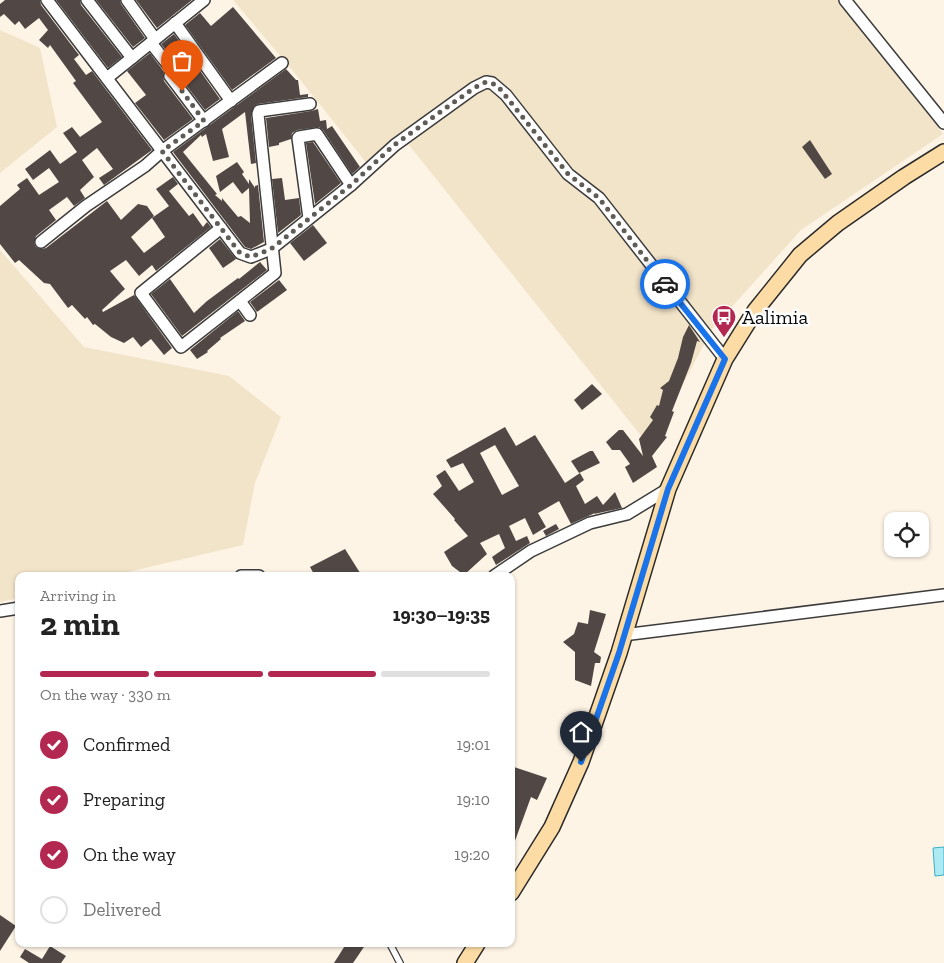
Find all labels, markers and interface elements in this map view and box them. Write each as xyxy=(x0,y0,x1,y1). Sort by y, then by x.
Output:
pin xyxy=(161,40,203,91)
icon: bag xyxy=(168,47,196,75)
courier xyxy=(640,259,690,309)
icon: car xyxy=(651,270,679,298)
bus stop icon: Aalimia xyxy=(711,304,737,338)
place label: Aalimia xyxy=(742,305,808,329)
map controls xyxy=(884,512,929,557)
button: locate xyxy=(884,512,929,557)
text: Arriving in xyxy=(40,586,116,605)
text: 19:30–19:35 xyxy=(393,603,490,626)
text: 2 min xyxy=(40,605,120,643)
text: On the way · 330 m xyxy=(40,685,171,704)
pin xyxy=(560,711,602,762)
icon: home xyxy=(567,718,595,746)
icon: check xyxy=(40,731,68,759)
text: Confirmed xyxy=(83,733,170,756)
text: 19:01 xyxy=(456,735,490,754)
icon: check xyxy=(40,786,68,814)
text: Preparing xyxy=(83,788,165,811)
text: 19:10 xyxy=(456,790,490,809)
icon: check xyxy=(40,841,68,869)
text: On the way xyxy=(83,843,176,866)
text: 19:20 xyxy=(454,845,490,864)
text: Delivered xyxy=(83,898,161,921)

